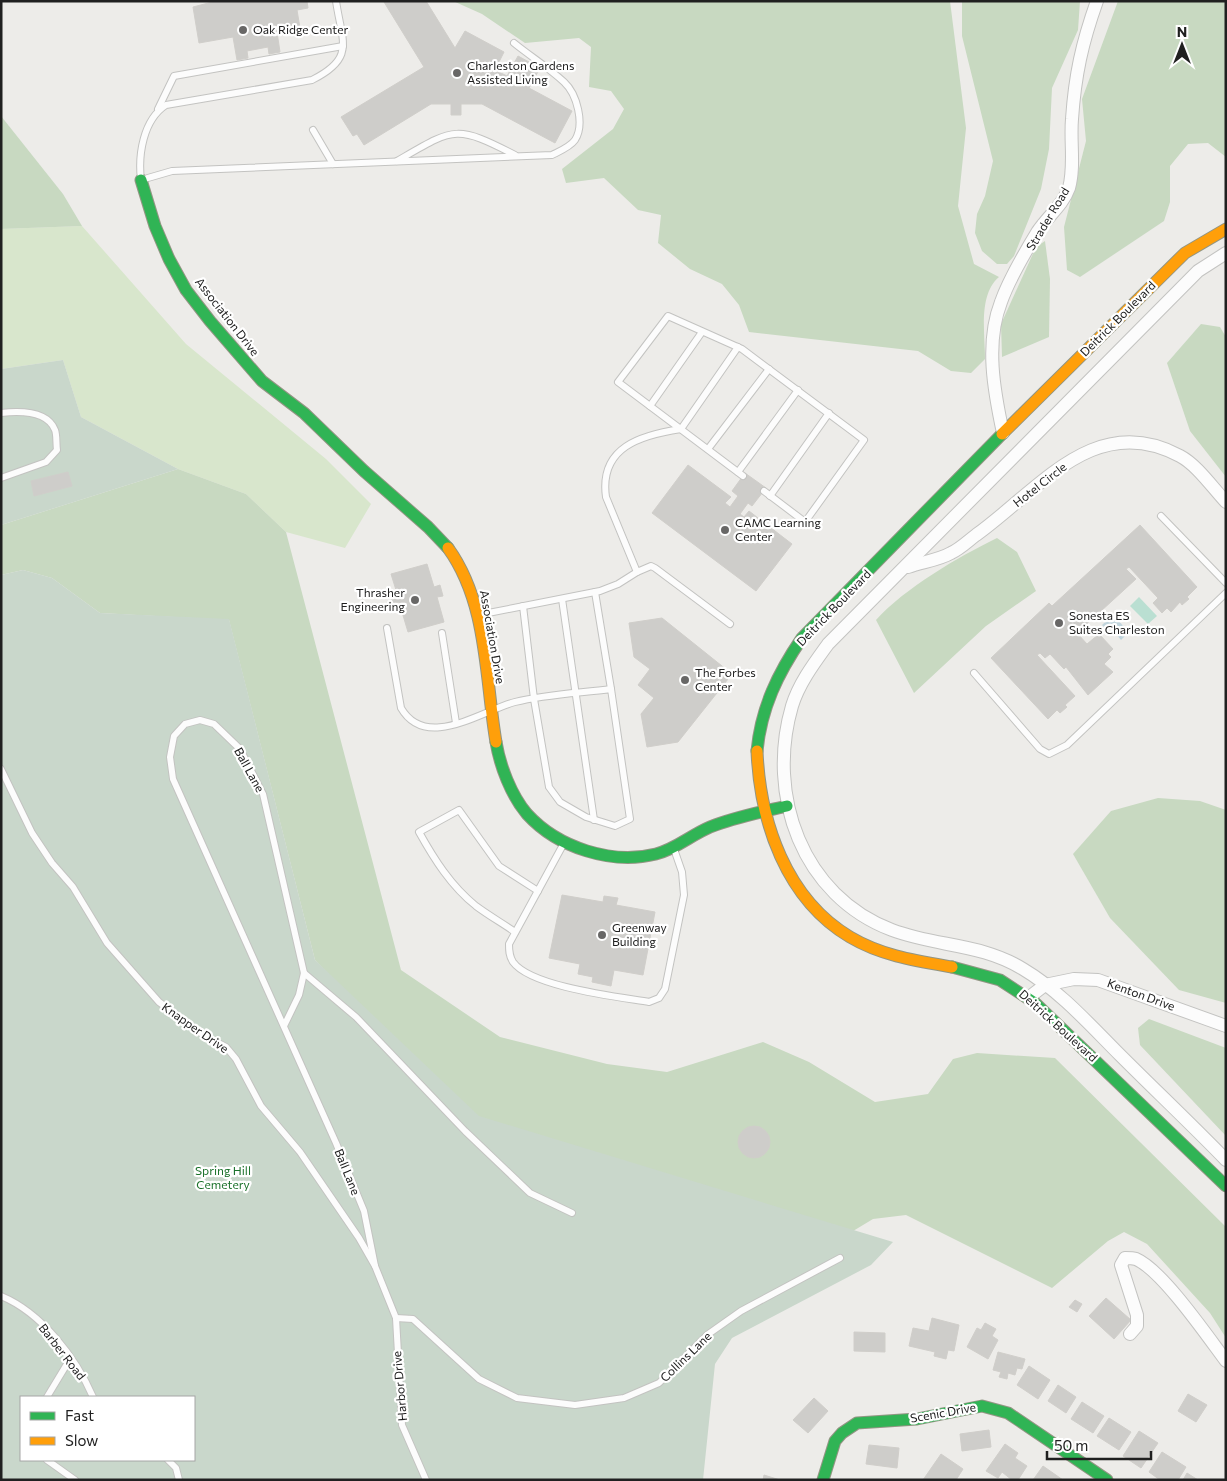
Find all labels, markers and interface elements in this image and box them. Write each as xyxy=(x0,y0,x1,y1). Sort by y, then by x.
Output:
north arrow xyxy=(1157,20,1207,70)
place label: Oak Ridge Center xyxy=(253,22,349,36)
text: N xyxy=(1177,23,1187,40)
marker: Oak Ridge Center xyxy=(237,24,249,36)
place label: Charleston Gardens Assisted Living xyxy=(467,58,574,86)
marker: Charleston Gardens Assisted Living xyxy=(451,67,463,79)
street label: Strader Road xyxy=(1023,184,1072,253)
street label: Association Drive xyxy=(193,275,263,358)
street label: Deitrick Boulevard xyxy=(1077,278,1158,359)
street label: Hotel Circle xyxy=(1010,459,1069,509)
place label: CAMC Learning Center xyxy=(735,515,821,543)
marker: CAMC Learning Center xyxy=(719,524,731,536)
street label: Deitrick Boulevard xyxy=(793,566,873,648)
place label: Thrasher Engineering xyxy=(341,585,405,613)
street label: Association Drive xyxy=(478,589,508,685)
marker: Thrasher Engineering xyxy=(409,594,421,606)
place label: Sonesta ES Suites Charleston xyxy=(1069,608,1165,636)
marker: Sonesta ES Suites Charleston xyxy=(1053,617,1065,629)
place label: The Forbes Center xyxy=(695,665,756,693)
marker: The Forbes Center xyxy=(679,674,691,686)
street label: Ball Lane xyxy=(232,745,268,794)
place label: Greenway Building xyxy=(612,920,667,948)
marker: Greenway Building xyxy=(596,929,608,941)
street label: Kenton Drive xyxy=(1106,975,1177,1013)
street label: Deitrick Boulevard xyxy=(1017,986,1101,1064)
street label: Knapper Drive xyxy=(160,999,231,1055)
street label: Ball Lane xyxy=(332,1146,364,1197)
park label: Spring Hill Cemetery xyxy=(195,1163,251,1191)
street label: Barber Road xyxy=(37,1321,89,1382)
street label: Collins Lane xyxy=(657,1328,714,1384)
street label: Harbor Drive xyxy=(389,1350,409,1422)
legend xyxy=(20,1396,195,1461)
street label: Scenic Drive xyxy=(909,1399,977,1425)
text: Fast xyxy=(65,1406,94,1424)
scale bar xyxy=(1047,1428,1151,1460)
text: Slow xyxy=(65,1431,98,1449)
text: 50 m xyxy=(1054,1436,1088,1454)

